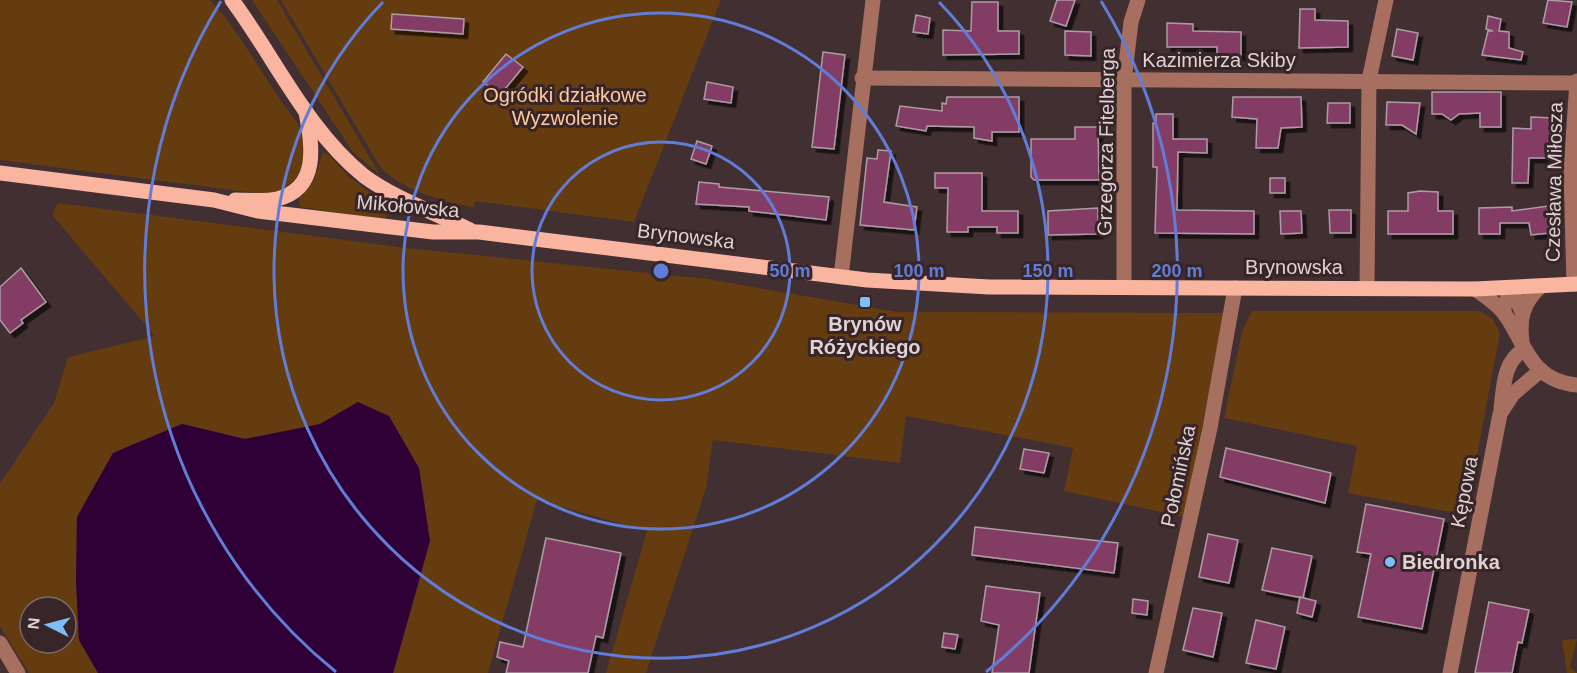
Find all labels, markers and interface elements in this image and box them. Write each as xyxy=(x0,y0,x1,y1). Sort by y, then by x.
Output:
street label: Grzegorza Fitelberga xyxy=(1093,47,1119,236)
street label: Kazimierza Skiby xyxy=(1142,49,1296,71)
park label: Ogródki działkowe Wyzwolenie xyxy=(483,84,647,129)
street label: Czesława Miłosza xyxy=(1542,101,1566,262)
street label: Mikołowska xyxy=(356,191,461,222)
street label: Brynowska xyxy=(636,219,737,253)
street label: Brynowska xyxy=(1245,256,1344,278)
centre of rings xyxy=(651,261,671,281)
text: 50 m xyxy=(769,261,811,281)
text: 100 m xyxy=(893,261,945,281)
text: 150 m xyxy=(1022,261,1074,281)
text: 200 m xyxy=(1151,261,1203,281)
marker: Brynów Różyckiego xyxy=(858,295,872,309)
place label: Brynów Różyckiego xyxy=(809,313,921,358)
street label: Połomińska xyxy=(1156,422,1200,529)
street label: Kępowa xyxy=(1446,454,1482,530)
place label: Biedronka xyxy=(1402,551,1501,573)
marker: Biedronka xyxy=(1383,555,1397,569)
north arrow xyxy=(18,595,78,655)
text: N xyxy=(25,617,43,630)

